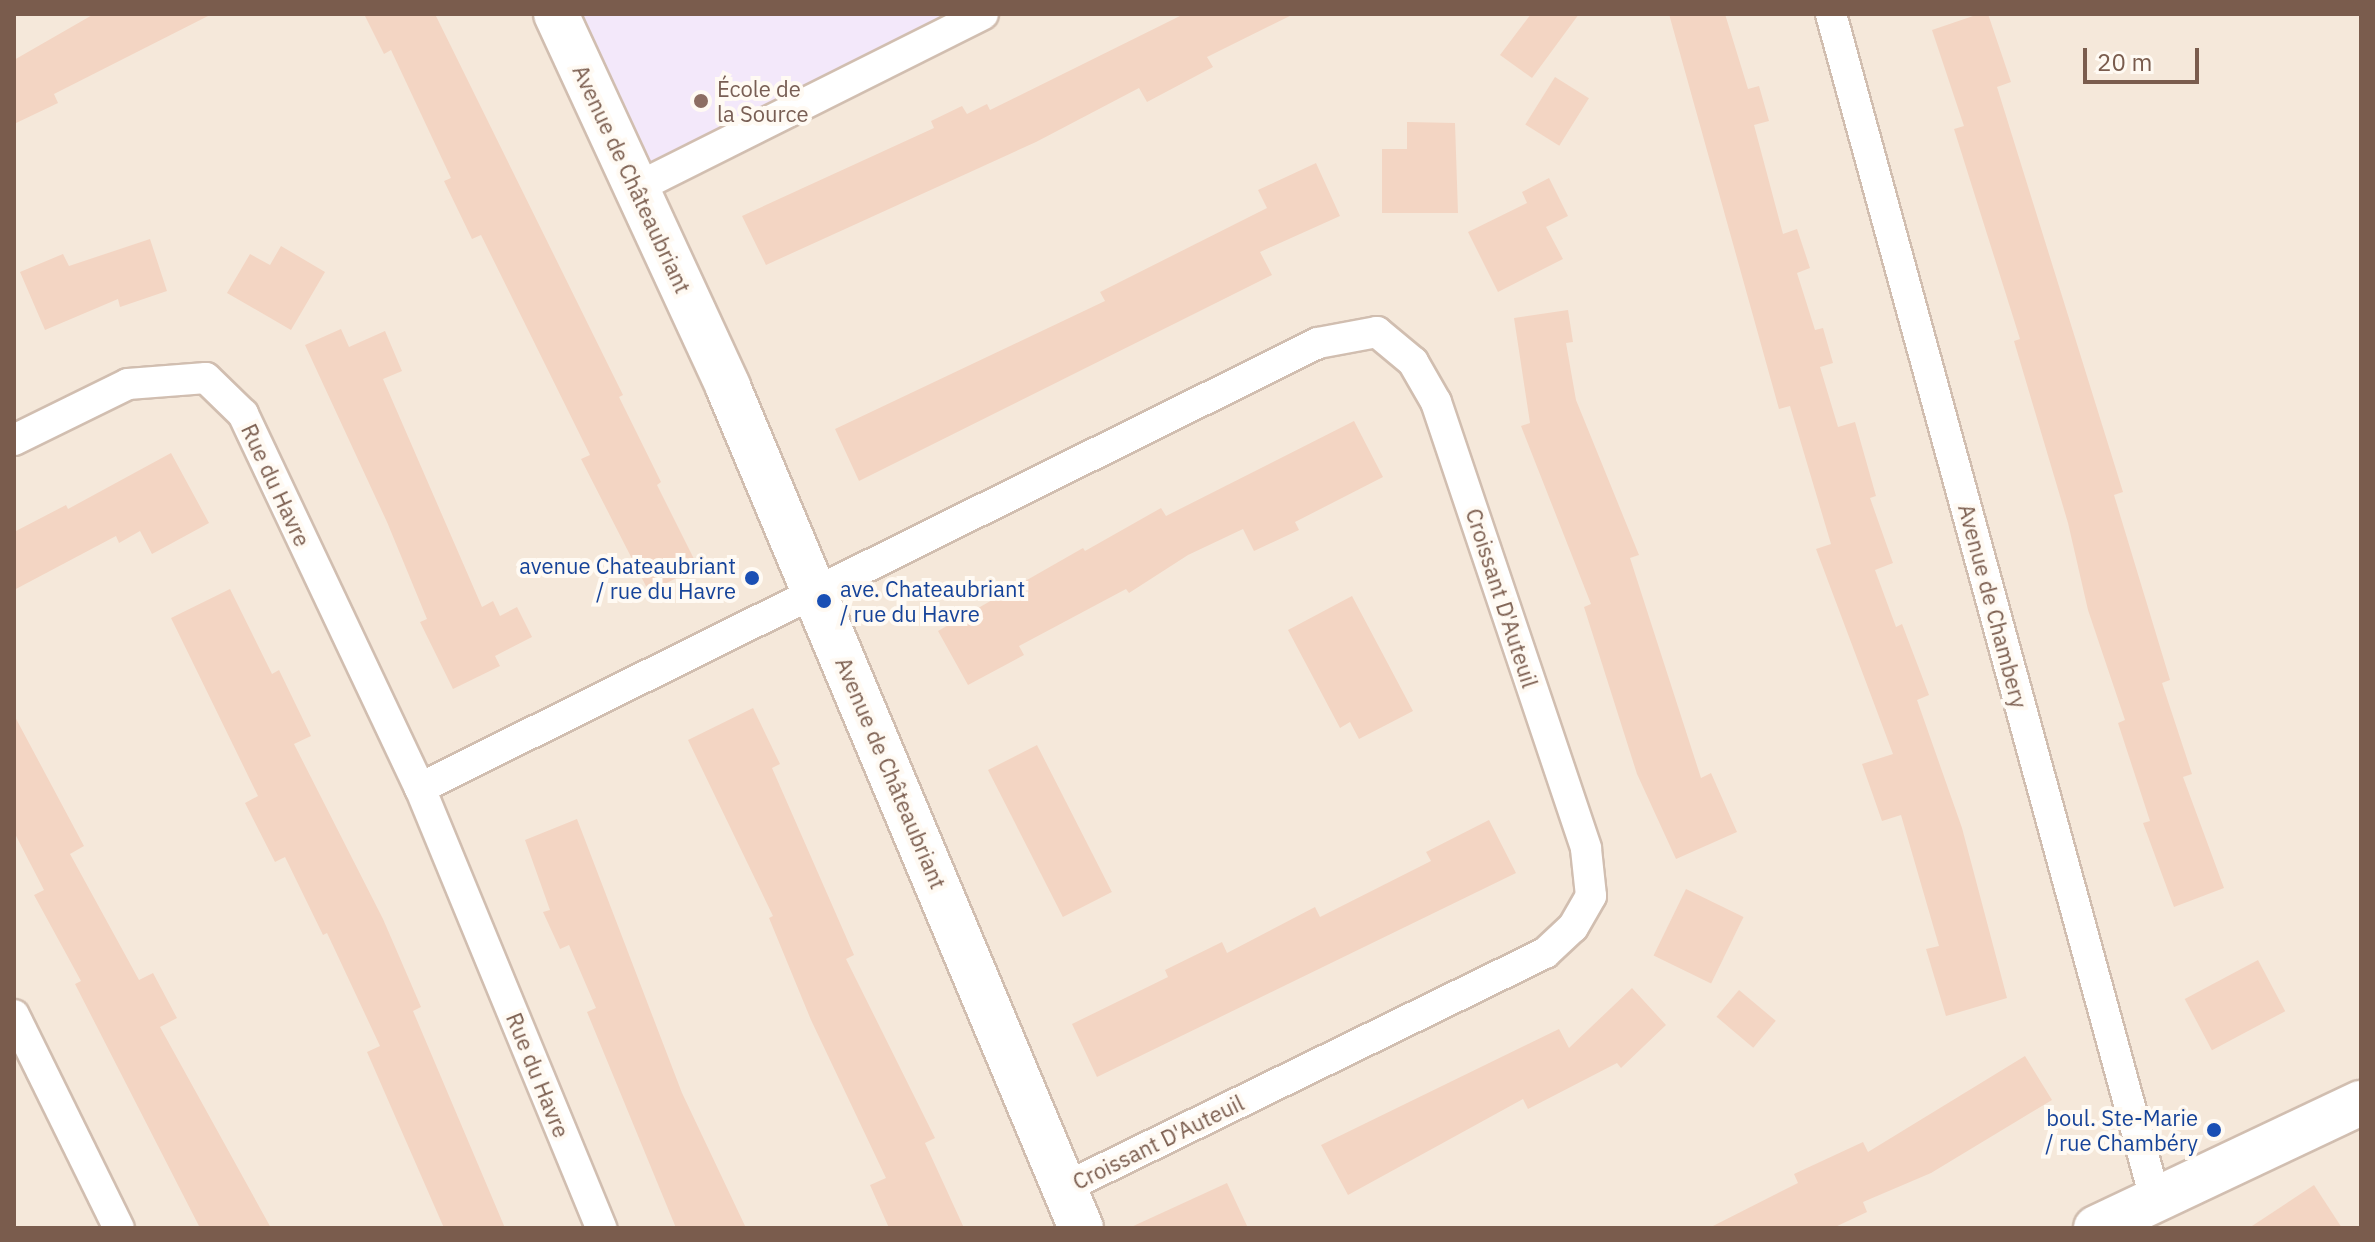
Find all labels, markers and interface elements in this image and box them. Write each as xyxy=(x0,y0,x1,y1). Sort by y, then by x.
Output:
scale bar xyxy=(2087,32,2203,82)
text: 20 m xyxy=(2097,46,2152,78)
street label: Avenue de Châteaubriant xyxy=(567,61,697,297)
place label: École de la Source xyxy=(717,75,808,126)
marker: École de la Source xyxy=(692,92,710,110)
street label: Rue du Havre xyxy=(236,419,316,551)
street label: Avenue de Chambery xyxy=(1953,501,2033,711)
street label: Croissant D'Auteuil xyxy=(1461,505,1543,691)
place label: avenue Chateaubriant / rue du Havre xyxy=(519,552,736,604)
marker: avenue Chateaubriant / rue du Havre xyxy=(743,569,761,587)
place label: ave. Chateaubriant / rue du Havre xyxy=(840,575,1025,626)
marker: ave. Chateaubriant / rue du Havre xyxy=(815,592,833,610)
street label: Avenue de Châteaubriant xyxy=(830,653,952,893)
street label: Rue du Havre xyxy=(501,1009,575,1141)
street label: Croissant D'Auteuil xyxy=(1068,1089,1248,1195)
place label: boul. Ste-Marie / rue Chambéry xyxy=(2045,1104,2198,1156)
marker: boul. Ste-Marie / rue Chambéry xyxy=(2205,1121,2223,1139)

